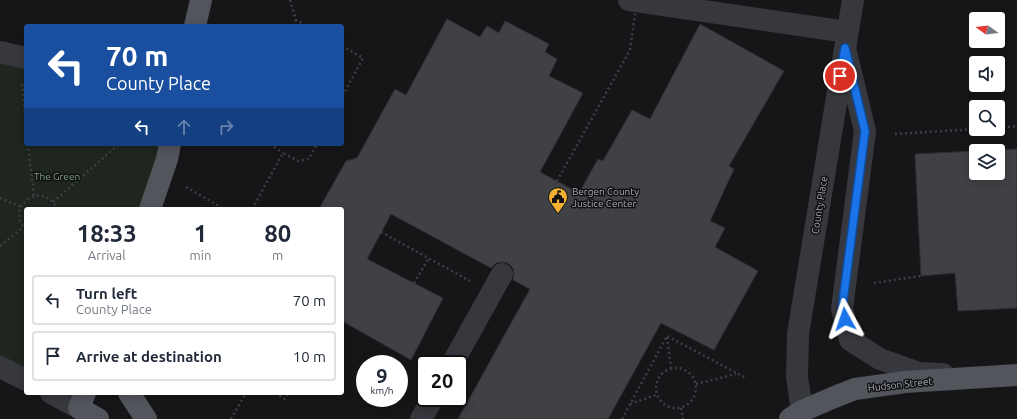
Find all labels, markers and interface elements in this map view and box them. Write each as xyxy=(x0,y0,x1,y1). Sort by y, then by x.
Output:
north arrow xyxy=(969,12,1005,48)
map controls xyxy=(969,12,1005,180)
icon: left xyxy=(40,40,92,92)
text: 70 m xyxy=(106,40,168,71)
button: sound xyxy=(969,56,1005,92)
pin xyxy=(823,59,857,93)
icon: arrive xyxy=(829,65,851,87)
text: County Place xyxy=(106,73,211,93)
button: search xyxy=(969,100,1005,136)
icon: left xyxy=(131,116,153,138)
icon: ahead xyxy=(173,116,195,138)
icon: right xyxy=(215,116,237,138)
button: layers xyxy=(969,144,1005,180)
park label: The Green xyxy=(34,171,80,182)
street label: County Place xyxy=(809,175,829,235)
public building icon: Bergen County Justice Center xyxy=(547,186,569,214)
place label: Bergen County Justice Center xyxy=(572,186,639,209)
text: 18:33 xyxy=(77,220,137,247)
text: 1 xyxy=(194,220,207,247)
text: 80 xyxy=(264,220,291,247)
text: Arrival xyxy=(88,248,126,262)
text: min xyxy=(190,248,211,262)
text: m xyxy=(272,248,283,262)
text: Turn left xyxy=(76,285,137,302)
icon: left xyxy=(42,289,64,311)
text: 70 m xyxy=(293,292,326,309)
position arrow xyxy=(824,298,866,340)
text: County Place xyxy=(76,302,152,316)
icon: arrive xyxy=(42,345,64,367)
text: Arrive at destination xyxy=(76,348,222,365)
text: 10 m xyxy=(293,348,326,365)
speed limit sign: 20 xyxy=(416,355,468,407)
text: 9 xyxy=(376,364,388,387)
street label: Hudson Street xyxy=(867,376,933,393)
text: km/h xyxy=(370,385,394,396)

